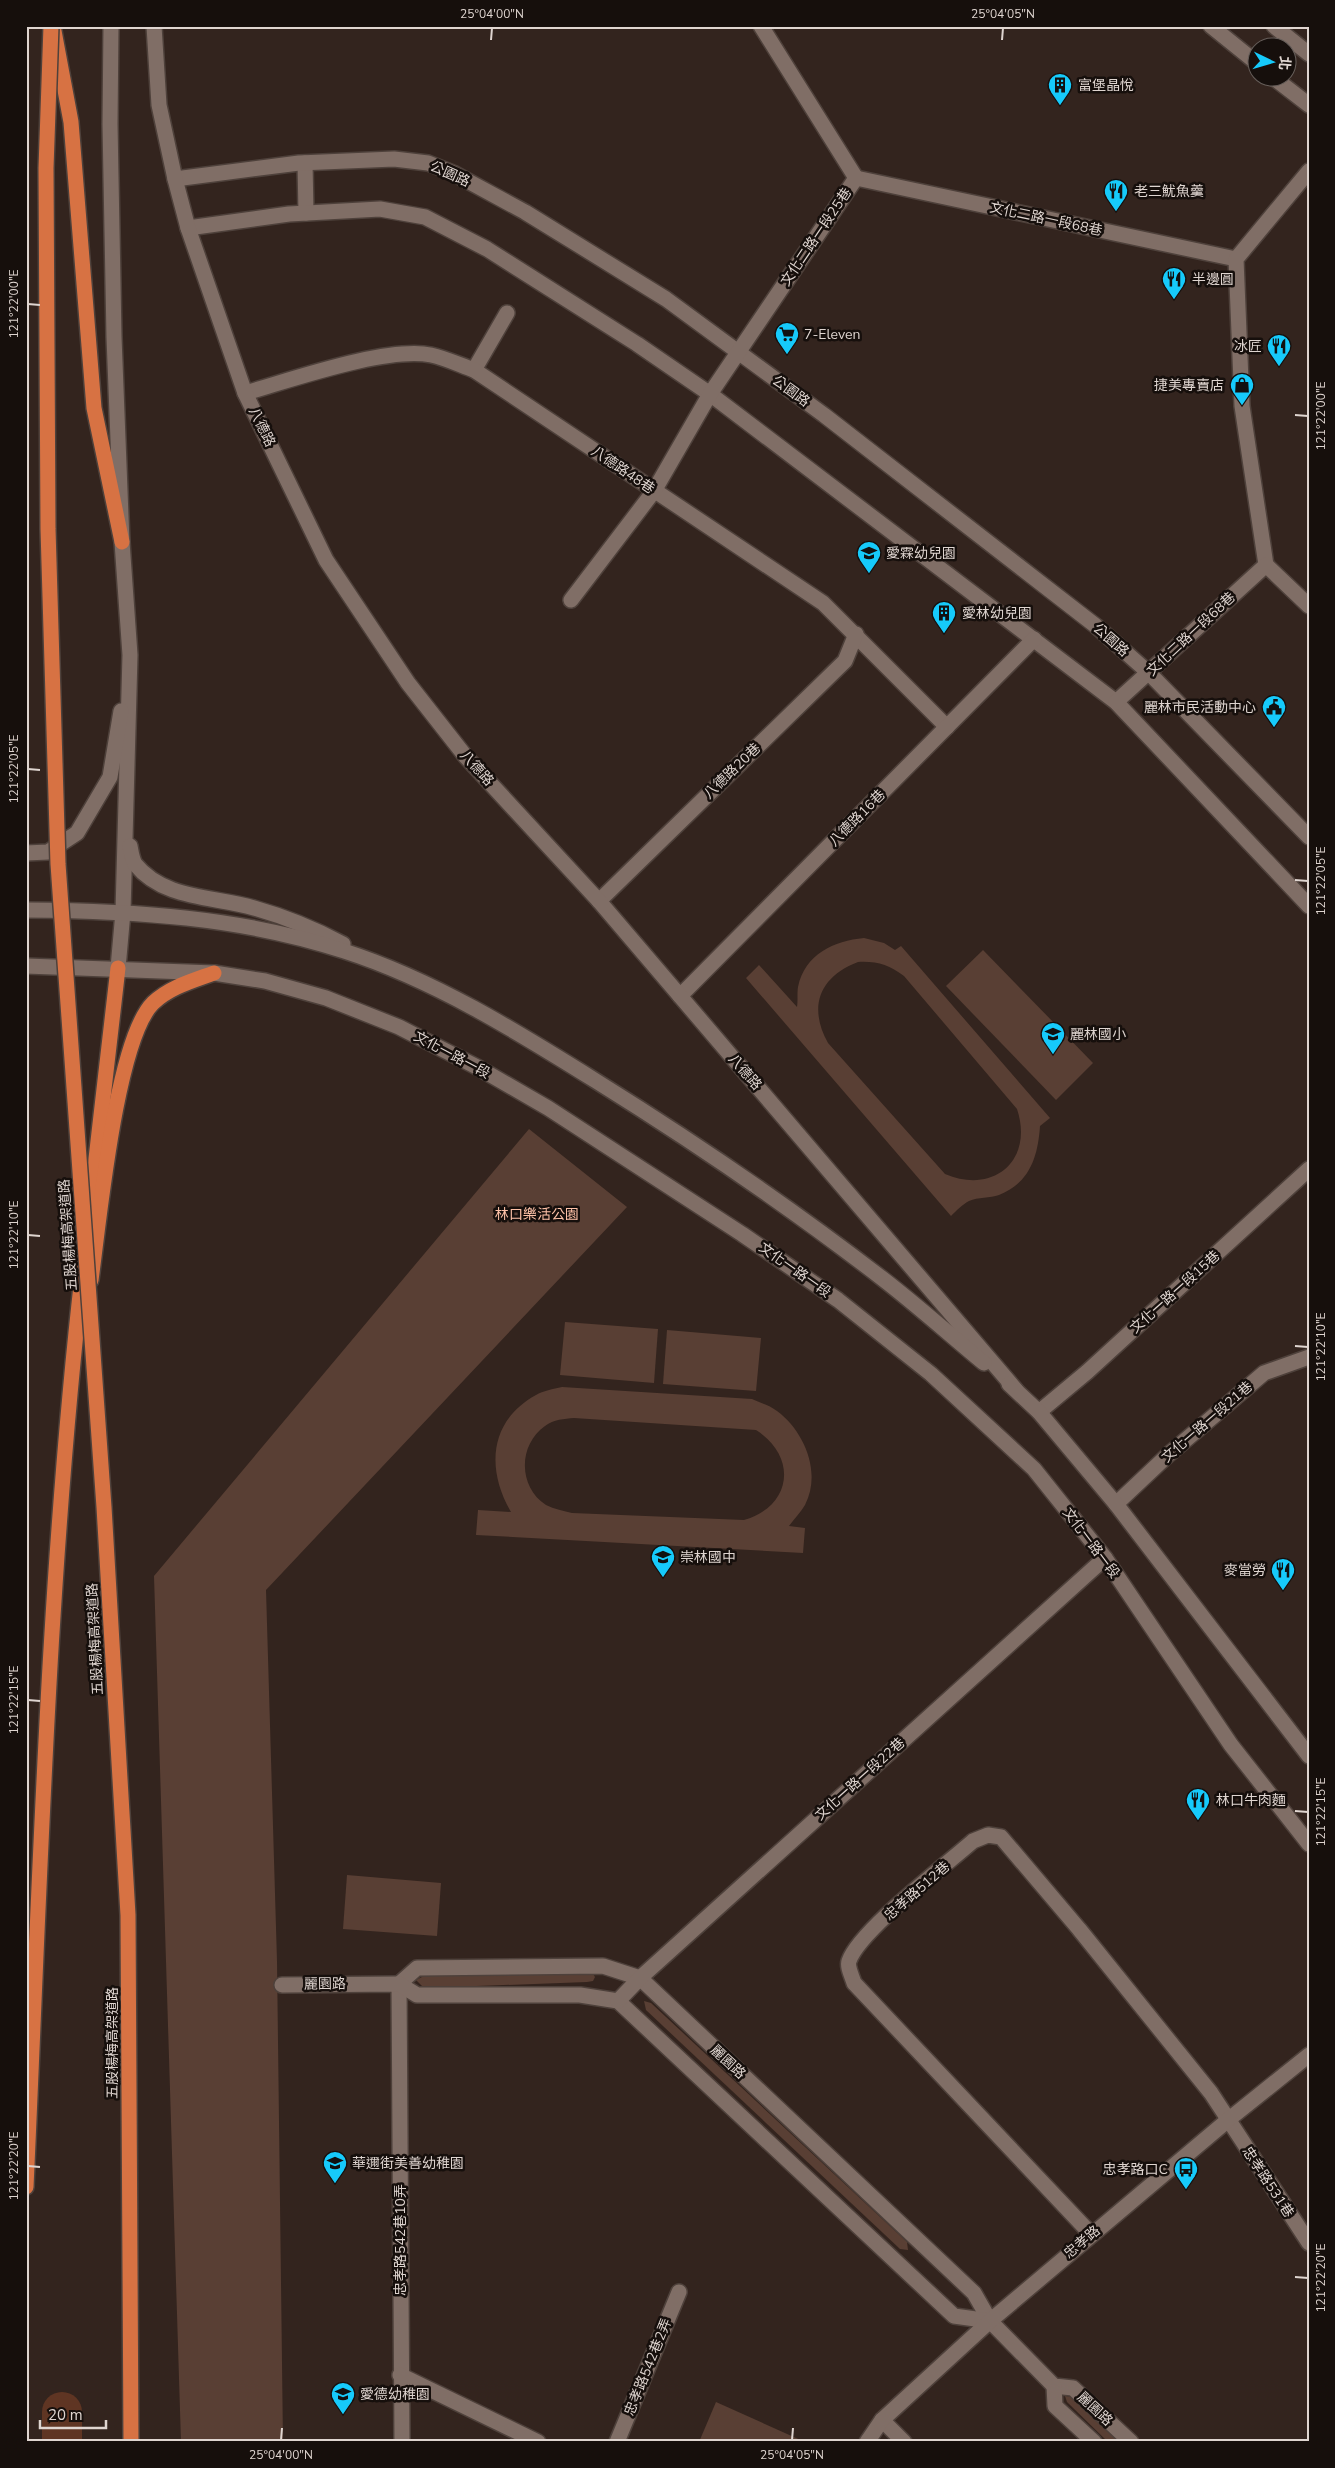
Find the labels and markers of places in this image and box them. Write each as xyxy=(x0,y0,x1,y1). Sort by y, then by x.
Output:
building icon: 富堡晶悅 xyxy=(1047,72,1073,106)
place label: 富堡晶悅 xyxy=(1078,76,1134,95)
restaurant icon: 老三魷魚羹 xyxy=(1103,178,1129,212)
place label: 老三魷魚羹 xyxy=(1134,182,1204,201)
restaurant icon: 半邊圓 xyxy=(1161,266,1187,300)
place label: 半邊圓 xyxy=(1192,270,1234,289)
supermarket icon: 7-Eleven xyxy=(774,321,800,355)
place label: 7-Eleven xyxy=(804,325,860,344)
restaurant icon: 冰匠 xyxy=(1266,333,1292,367)
place label: 冰匠 xyxy=(1234,337,1262,356)
shop icon: 捷美專賣店 xyxy=(1229,372,1255,406)
place label: 捷美專賣店 xyxy=(1154,376,1224,395)
school or university icon: 愛霖幼兒園 xyxy=(856,540,882,574)
place label: 愛霖幼兒園 xyxy=(886,544,956,563)
building icon: 愛林幼兒園 xyxy=(931,600,957,634)
place label: 愛林幼兒園 xyxy=(962,604,1032,623)
public building icon: 麗林市民活動中心 xyxy=(1261,694,1287,728)
place label: 麗林市民活動中心 xyxy=(1144,698,1256,717)
school or university icon: 麗林國小 xyxy=(1040,1021,1066,1055)
place label: 麗林國小 xyxy=(1070,1025,1126,1044)
school or university icon: 崇林國中 xyxy=(650,1544,676,1578)
place label: 崇林國中 xyxy=(680,1548,736,1567)
restaurant icon: 麥當勞 xyxy=(1270,1557,1296,1591)
place label: 麥當勞 xyxy=(1224,1561,1266,1580)
restaurant icon: 林口牛肉麵 xyxy=(1185,1787,1211,1821)
place label: 林口牛肉麵 xyxy=(1216,1791,1286,1810)
school or university icon: 華邇街美善幼稚園 xyxy=(322,2150,348,2184)
place label: 華邇街美善幼稚園 xyxy=(352,2154,464,2173)
bus stop icon: 忠孝路口C xyxy=(1173,2156,1199,2190)
place label: 忠孝路口C xyxy=(1103,2160,1168,2179)
school or university icon: 愛德幼稚園 xyxy=(330,2381,356,2415)
place label: 愛德幼稚園 xyxy=(360,2385,430,2404)

